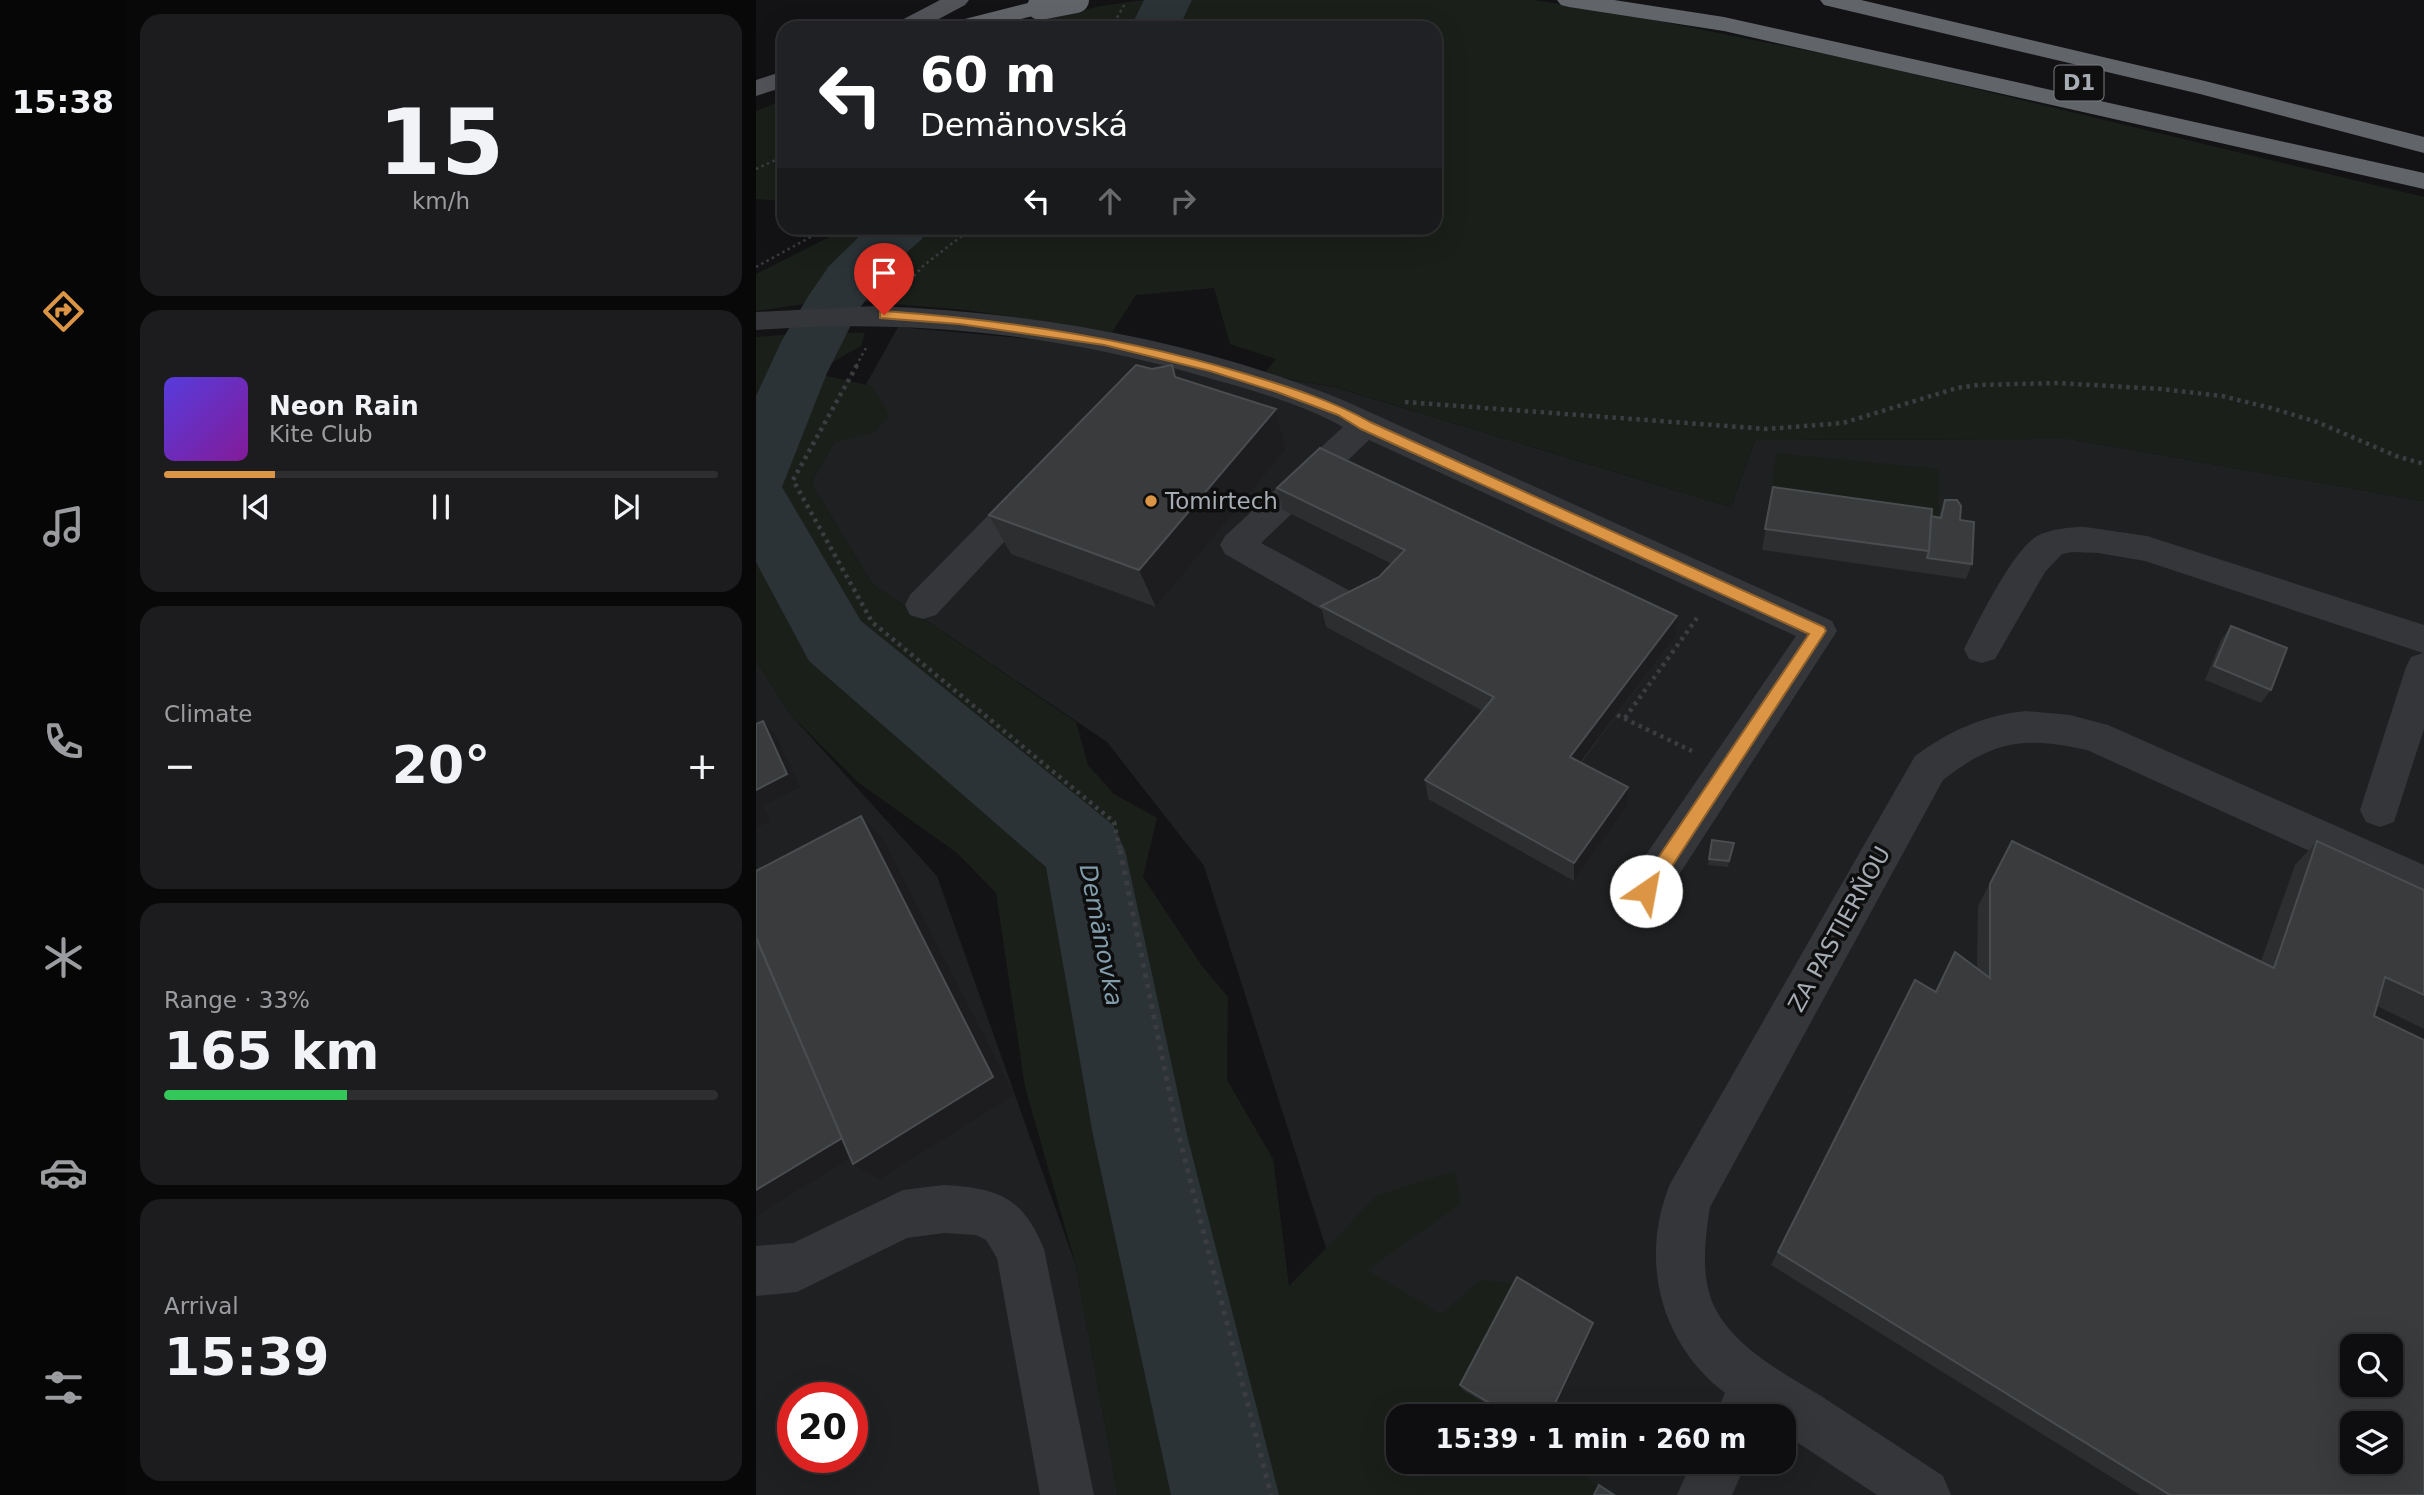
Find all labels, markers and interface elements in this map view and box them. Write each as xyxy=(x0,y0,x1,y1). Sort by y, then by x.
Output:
text: 60 m xyxy=(920,47,1056,104)
icon: left xyxy=(805,49,896,140)
road number: D1 xyxy=(2054,66,2104,100)
text: 15:38 xyxy=(12,83,114,121)
text: 15 xyxy=(378,90,504,195)
text: Demänovská xyxy=(920,106,1128,144)
icon: left xyxy=(1018,182,1056,220)
icon: ahead xyxy=(1091,182,1129,220)
icon: right xyxy=(1164,182,1202,220)
text: km/h xyxy=(412,188,470,214)
pin xyxy=(854,243,914,315)
icon: arrive xyxy=(865,254,903,292)
icon: directions xyxy=(39,287,88,336)
text: Neon Rain xyxy=(269,391,419,421)
text: Kite Club xyxy=(269,421,373,447)
icon: previous xyxy=(237,488,275,526)
icon: pause xyxy=(422,488,460,526)
icon: next xyxy=(607,488,645,526)
place label: Tomirtech xyxy=(1164,488,1278,514)
marker: Tomirtech xyxy=(1143,493,1159,509)
icon: music xyxy=(39,502,88,551)
text: Climate xyxy=(164,701,253,727)
icon: phone xyxy=(39,717,88,766)
text: 20° xyxy=(392,735,490,795)
text: − xyxy=(164,744,196,788)
text: + xyxy=(686,744,718,788)
street label: ZA PASTIERŇOU xyxy=(1782,841,1895,1016)
position arrow xyxy=(1609,854,1683,928)
water label: Demänovka xyxy=(1074,862,1128,1008)
icon: climate xyxy=(39,933,88,982)
text: Range · 33% xyxy=(164,987,310,1013)
text: 165 km xyxy=(164,1021,379,1081)
icon: car xyxy=(39,1148,88,1197)
text: Arrival xyxy=(164,1293,239,1319)
text: 15:39 xyxy=(164,1327,330,1387)
map controls xyxy=(2340,1334,2403,1474)
button: search xyxy=(2340,1334,2403,1397)
icon: filters xyxy=(39,1363,88,1412)
speed limit sign: 20 xyxy=(777,1382,868,1473)
button: layers xyxy=(2340,1411,2403,1474)
text: 15:39 · 1 min · 260 m xyxy=(1436,1424,1746,1454)

